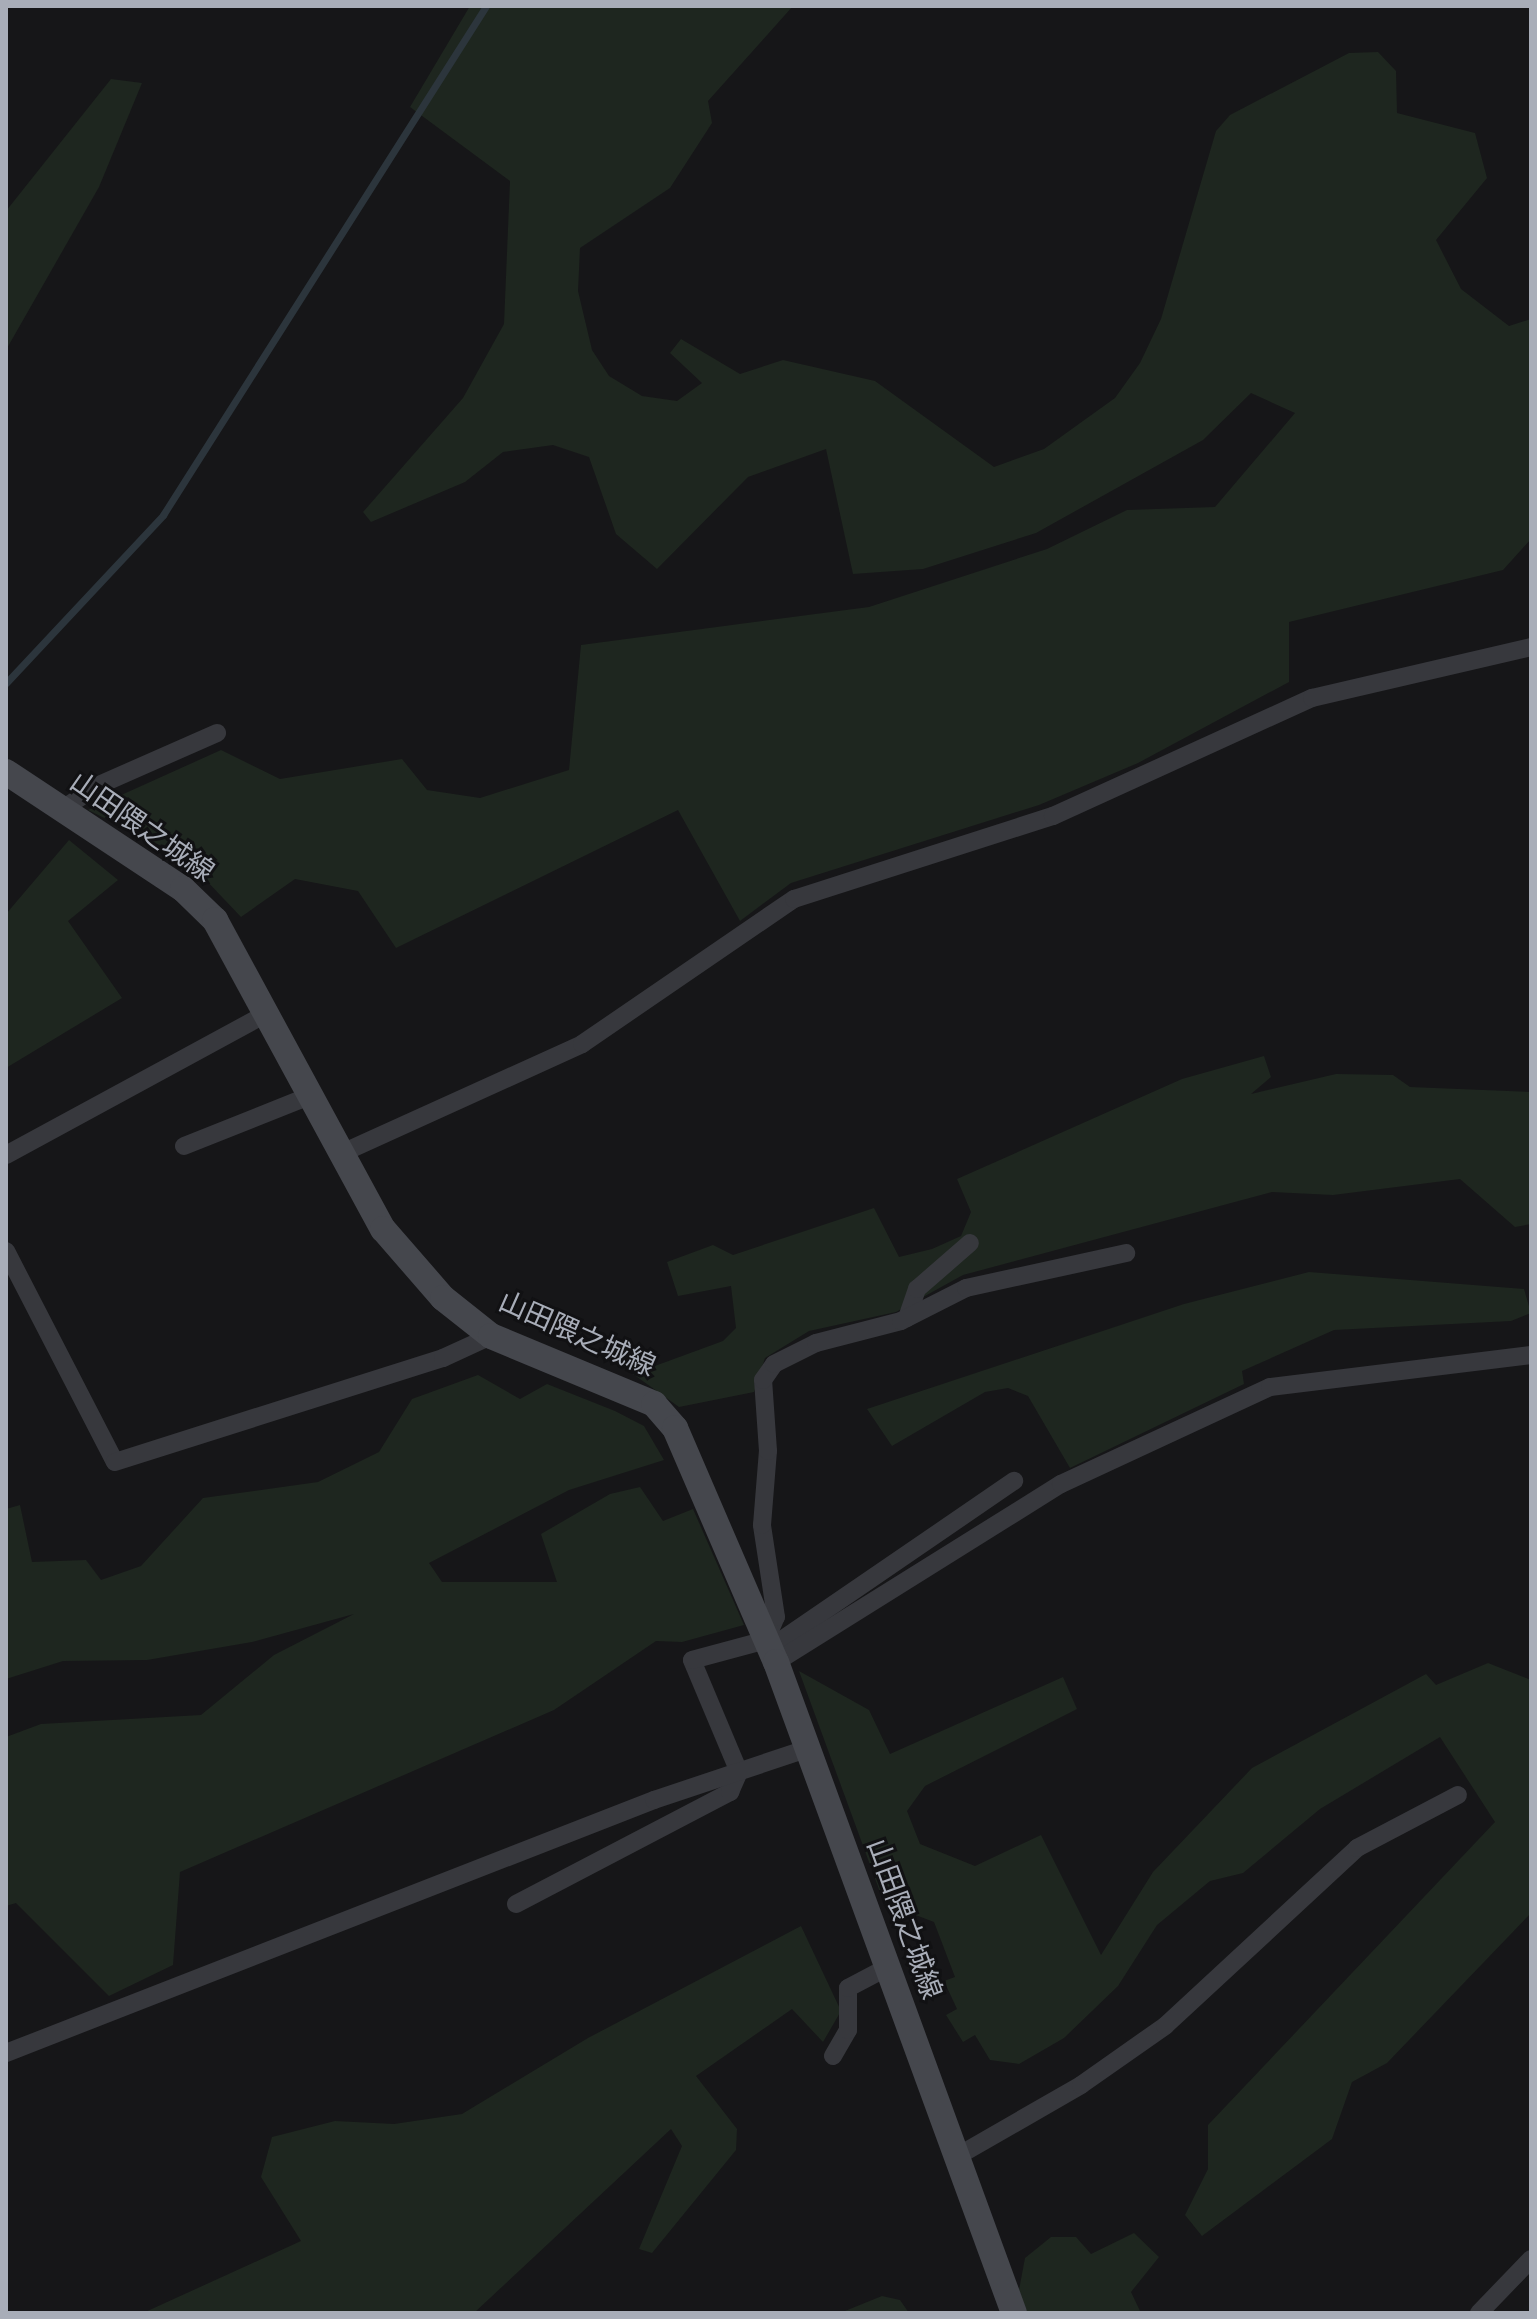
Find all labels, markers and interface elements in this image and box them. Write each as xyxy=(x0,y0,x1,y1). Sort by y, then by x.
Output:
street label: 山田隈之城線 xyxy=(64,765,220,889)
street label: 山田隈之城線 xyxy=(493,1284,661,1384)
street label: 山田隈之城線 xyxy=(859,1834,949,2004)

